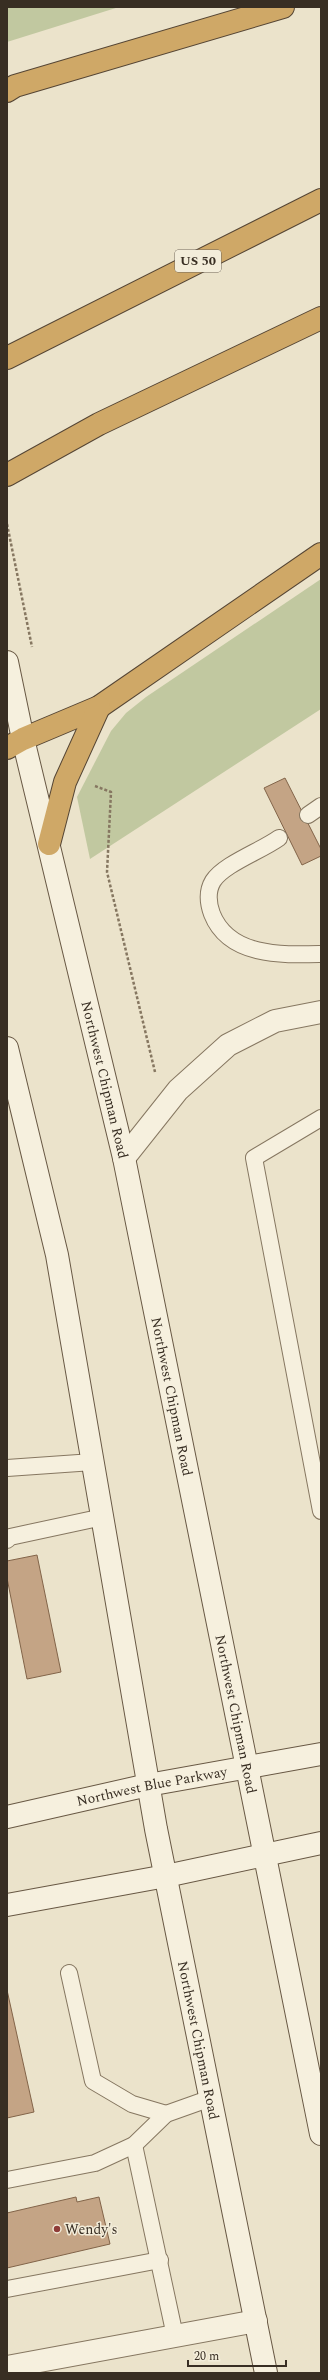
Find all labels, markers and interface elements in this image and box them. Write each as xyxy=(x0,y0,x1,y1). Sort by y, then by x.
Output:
road number: US 50 xyxy=(175,250,221,272)
street label: Northwest Chipman Road xyxy=(76,999,134,1161)
street label: Northwest Chipman Road xyxy=(146,1315,198,1478)
street label: Northwest Chipman Road xyxy=(210,1633,263,1796)
street label: Northwest Blue Parkway xyxy=(74,1760,230,1811)
street label: Northwest Chipman Road xyxy=(172,1959,225,2122)
place label: Wendy's xyxy=(65,2219,117,2240)
marker: Wendy's xyxy=(52,2224,62,2234)
scale bar xyxy=(188,2342,286,2368)
text: 20 m xyxy=(194,2347,219,2366)

